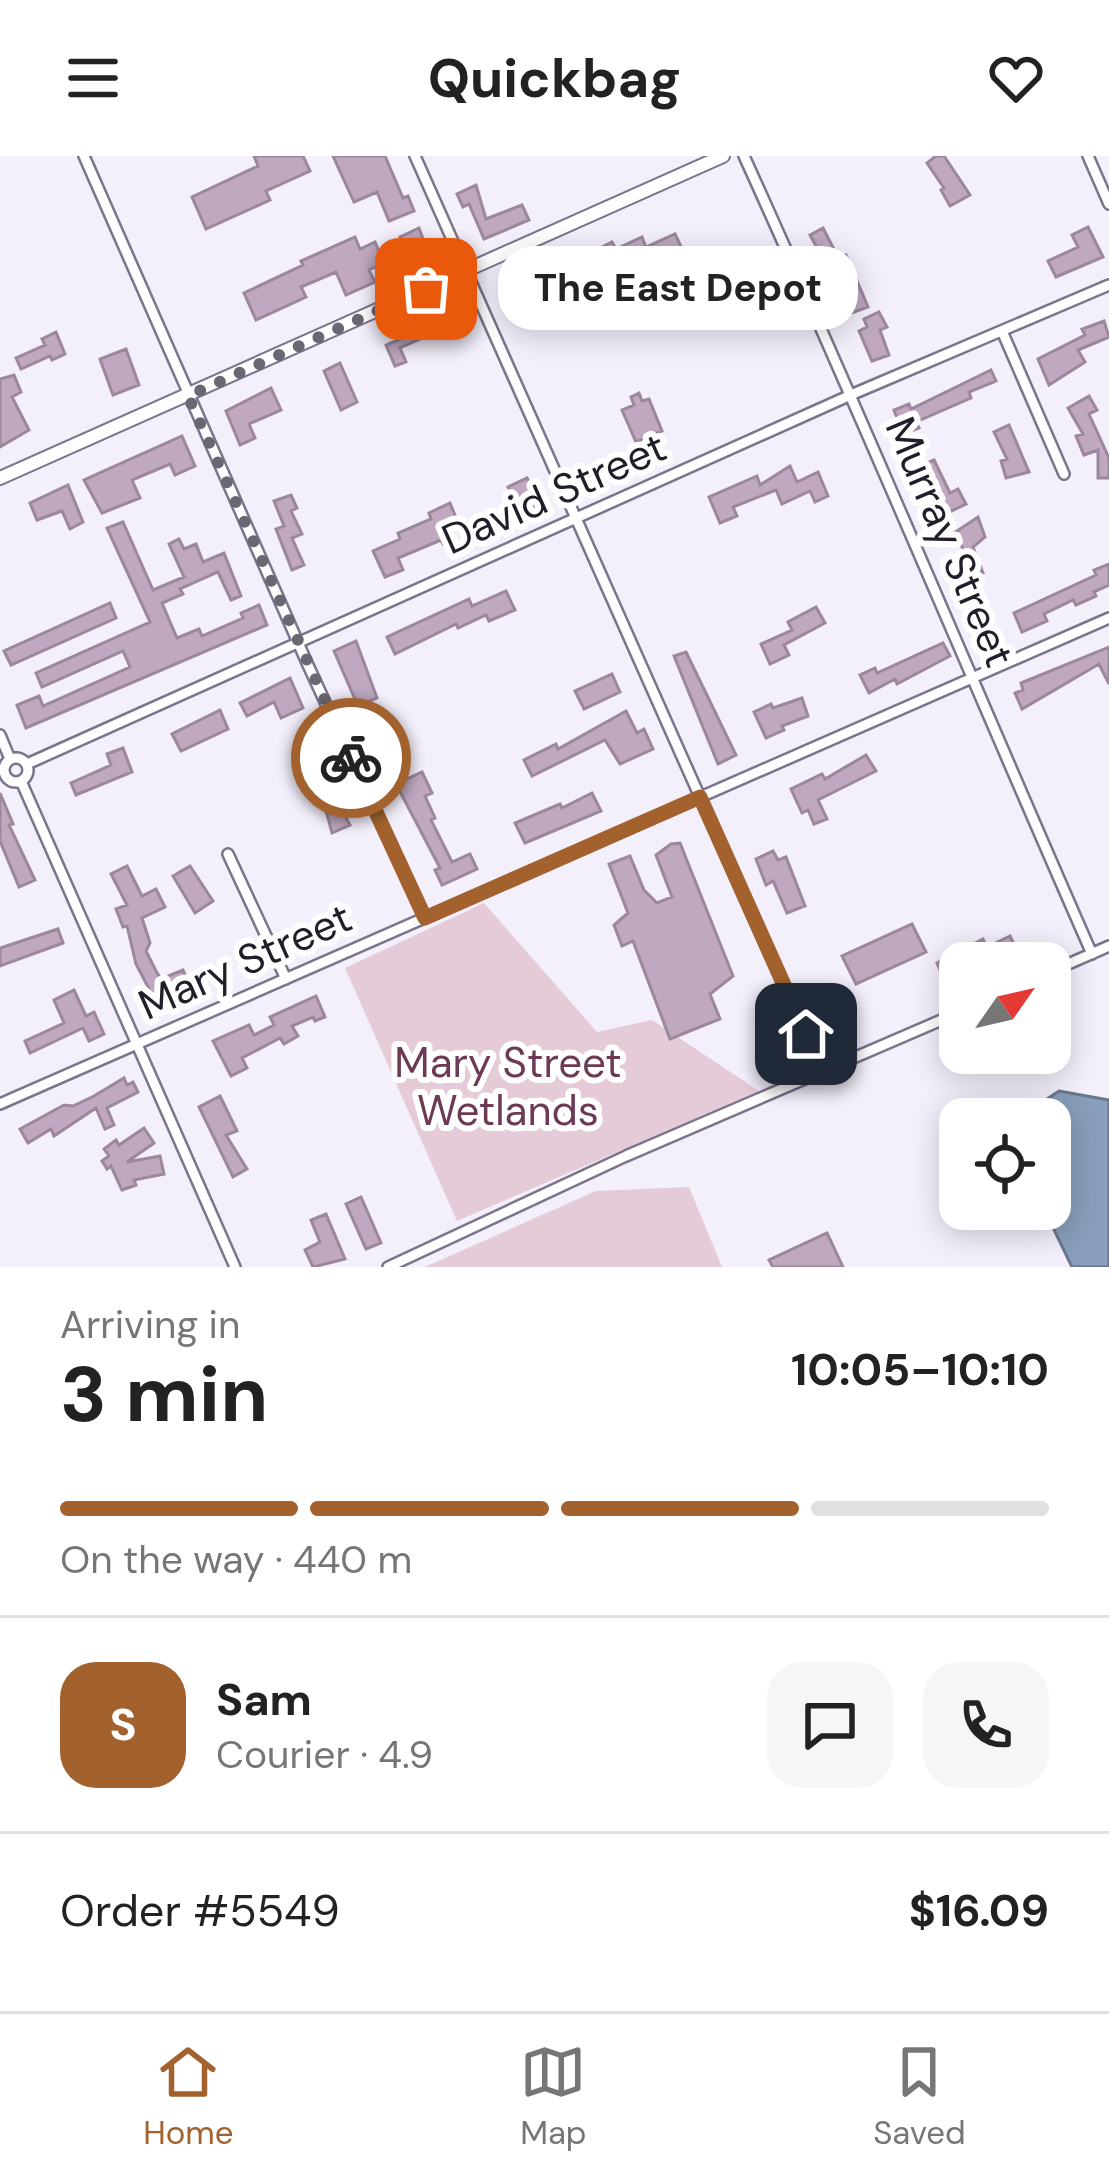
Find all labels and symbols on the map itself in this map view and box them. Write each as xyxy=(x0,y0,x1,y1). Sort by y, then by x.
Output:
pin xyxy=(375,238,477,340)
callout: The East Depot xyxy=(498,247,858,331)
street label: Murray Street xyxy=(873,409,1027,675)
street label: David Street xyxy=(433,419,675,567)
courier xyxy=(291,698,411,818)
street label: Mary Street xyxy=(130,890,360,1032)
north arrow xyxy=(939,942,1071,1074)
pin xyxy=(755,983,857,1085)
park label: Mary Street Wetlands xyxy=(394,1035,622,1138)

